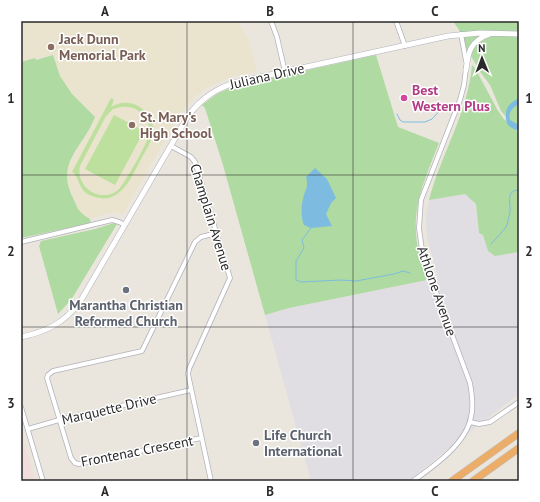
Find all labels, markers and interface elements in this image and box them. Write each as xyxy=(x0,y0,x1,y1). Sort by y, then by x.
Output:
text: A xyxy=(101,3,109,20)
text: B xyxy=(266,3,274,20)
text: C xyxy=(431,3,439,20)
place label: Jack Dunn Memorial Park xyxy=(58,30,146,64)
north arrow xyxy=(462,38,502,78)
text: N xyxy=(478,41,486,55)
marker: Jack Dunn Memorial Park xyxy=(46,42,56,52)
street label: Juliana Drive xyxy=(227,59,306,94)
place label: Best Western Plus xyxy=(412,81,490,115)
text: 1 xyxy=(7,90,15,107)
text: 1 xyxy=(525,90,533,107)
marker: Best Western Plus xyxy=(399,93,409,103)
place label: St. Mary's High School xyxy=(140,108,213,142)
marker: St. Mary's High School xyxy=(127,120,137,130)
street label: Champlain Avenue xyxy=(186,161,236,273)
text: 2 xyxy=(7,243,15,260)
text: 2 xyxy=(525,243,533,260)
street label: Athlone Avenue xyxy=(413,244,461,338)
marker: Marantha Christian Reformed Church xyxy=(121,285,131,295)
place label: Marantha Christian Reformed Church xyxy=(69,296,183,330)
street label: Marquette Drive xyxy=(60,389,158,429)
text: 3 xyxy=(7,395,15,412)
text: 3 xyxy=(525,395,533,412)
place label: Life Church International xyxy=(264,426,343,460)
street label: Frontenac Crescent xyxy=(79,431,195,471)
marker: Life Church International xyxy=(251,438,261,448)
text: A xyxy=(101,483,109,500)
text: B xyxy=(266,483,274,500)
text: C xyxy=(431,483,439,500)

